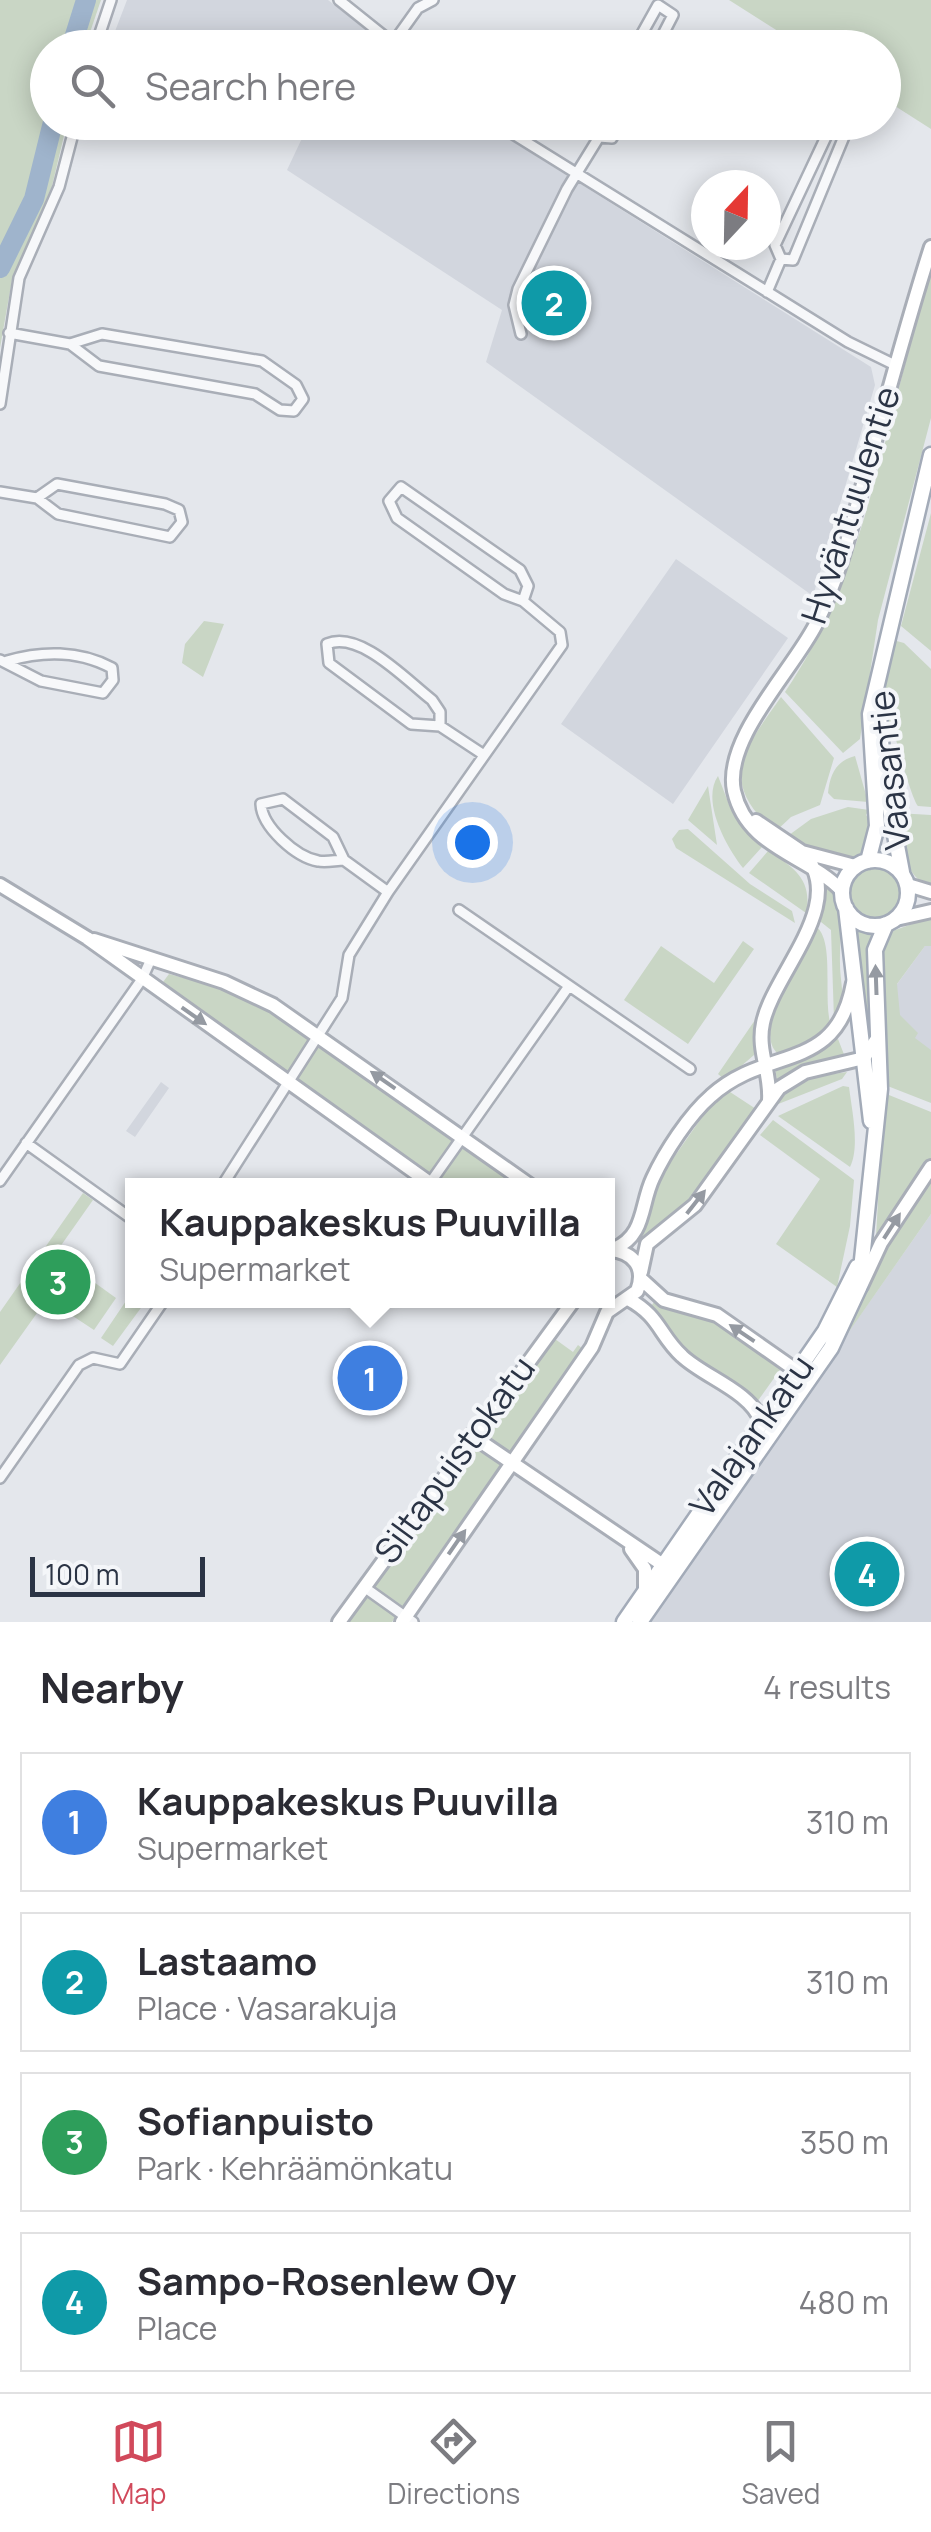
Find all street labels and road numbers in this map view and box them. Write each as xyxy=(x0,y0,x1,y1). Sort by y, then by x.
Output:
street label: Hyväntuulentie xyxy=(789,380,911,629)
street label: Vaasantie xyxy=(857,688,921,852)
street label: Valajankatu xyxy=(678,1345,825,1526)
street label: Siltapuistokatu xyxy=(363,1346,546,1573)

